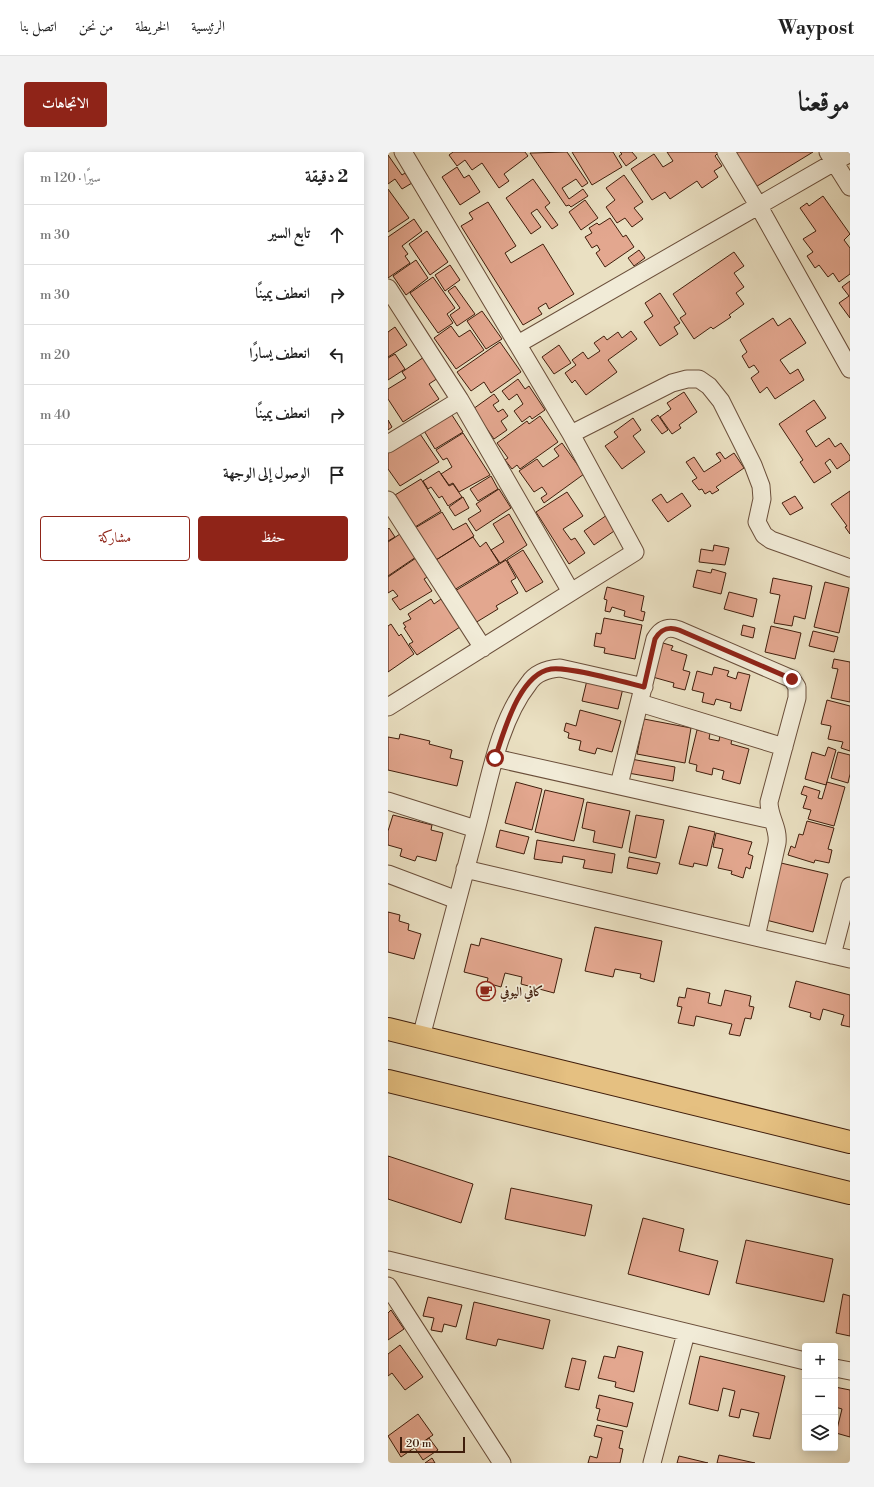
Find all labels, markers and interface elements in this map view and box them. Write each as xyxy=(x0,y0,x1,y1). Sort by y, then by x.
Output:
text: Waypost xyxy=(778,16,854,40)
text: اتصل بنا xyxy=(20,18,57,36)
text: من نحن xyxy=(79,18,113,36)
text: الخريطة xyxy=(135,18,169,36)
text: الرئيسية xyxy=(191,18,225,36)
button: الاتجاهات xyxy=(24,82,107,127)
text: موقعنا xyxy=(798,85,850,120)
text: 2 دقيقة xyxy=(305,166,348,188)
text: سيرًا · 120 m xyxy=(40,170,101,186)
text: تابع السير xyxy=(268,224,310,243)
icon: ahead xyxy=(326,224,348,246)
text: 30 m xyxy=(40,227,70,243)
text: انعطف يمينًا xyxy=(255,284,310,303)
icon: right xyxy=(326,284,348,306)
text: 30 m xyxy=(40,287,70,303)
text: انعطف يسارًا xyxy=(249,344,310,363)
icon: left xyxy=(326,344,348,366)
text: 20 m xyxy=(40,347,70,363)
text: انعطف يمينًا xyxy=(255,404,310,423)
icon: right xyxy=(326,404,348,426)
text: 40 m xyxy=(40,407,70,423)
text: الوصول إلى الوجهة xyxy=(223,464,310,483)
icon: arrive xyxy=(326,464,348,486)
button: مشاركة xyxy=(40,516,190,561)
button: حفظ xyxy=(198,516,348,561)
route end xyxy=(783,670,801,688)
route start xyxy=(486,749,504,767)
cafe icon: كافي اليوفي xyxy=(475,980,497,1002)
place label: كافي اليوفي xyxy=(499,984,543,1003)
map controls xyxy=(802,1343,838,1451)
button: + xyxy=(802,1343,838,1379)
button: − xyxy=(802,1379,838,1415)
button: layers xyxy=(802,1415,838,1451)
scale bar xyxy=(400,1435,465,1454)
text: 20 m xyxy=(406,1437,431,1451)

